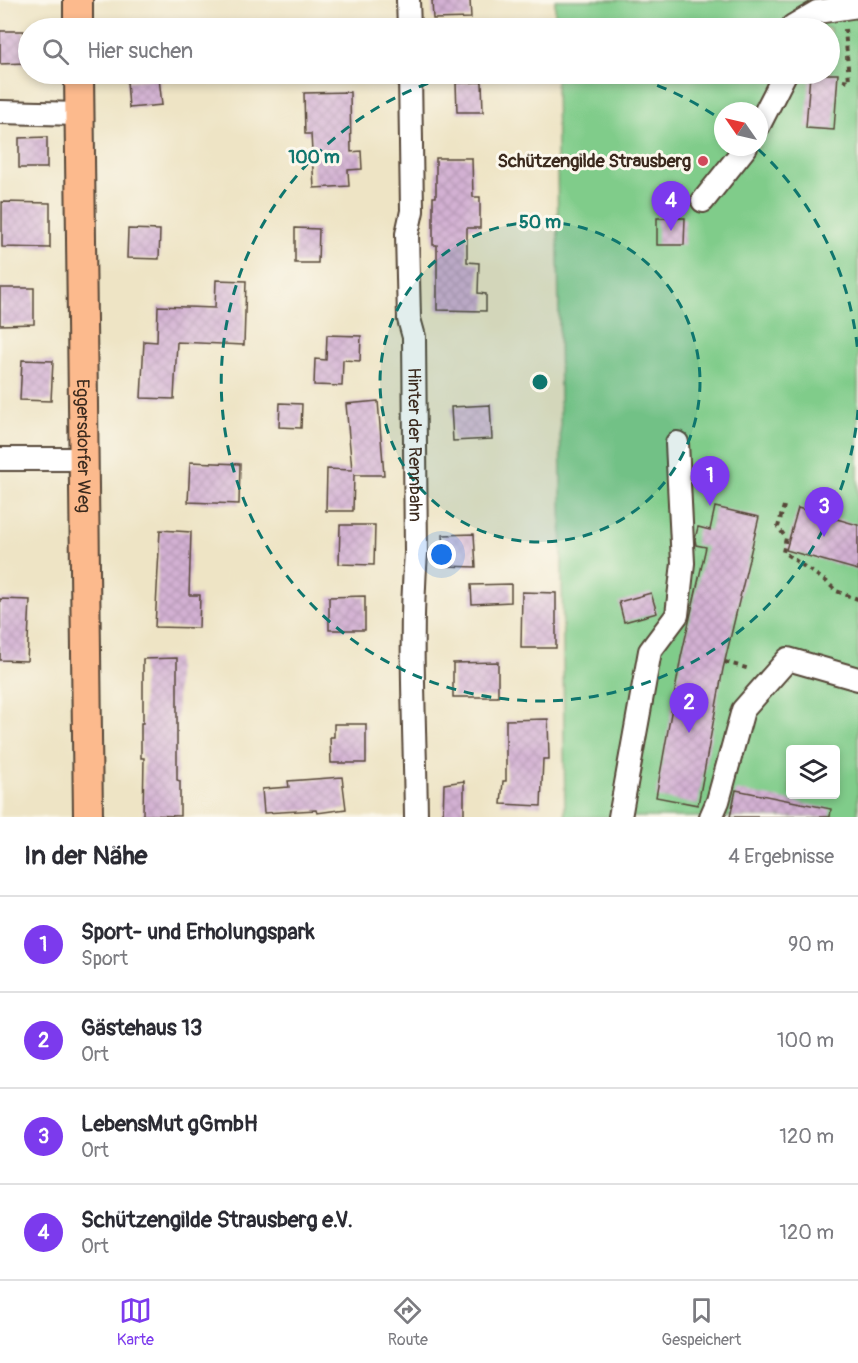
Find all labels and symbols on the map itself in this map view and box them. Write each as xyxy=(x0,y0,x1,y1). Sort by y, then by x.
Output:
north arrow xyxy=(714,102,768,156)
text: 100 m xyxy=(288,146,340,169)
place label: Schützengilde Strausberg xyxy=(497,150,691,173)
marker: Schützengilde Strausberg xyxy=(696,154,710,168)
pin: 4 xyxy=(652,182,690,231)
text: 50 m xyxy=(519,211,561,234)
street label: Hinter der Rennbahn xyxy=(403,367,427,522)
centre of rings xyxy=(530,372,550,392)
street label: Eggersdorfer Weg xyxy=(71,379,96,513)
pin: 1 xyxy=(690,456,730,506)
pin: 3 xyxy=(804,488,844,537)
your location xyxy=(427,540,456,569)
pin: 2 xyxy=(670,684,708,733)

